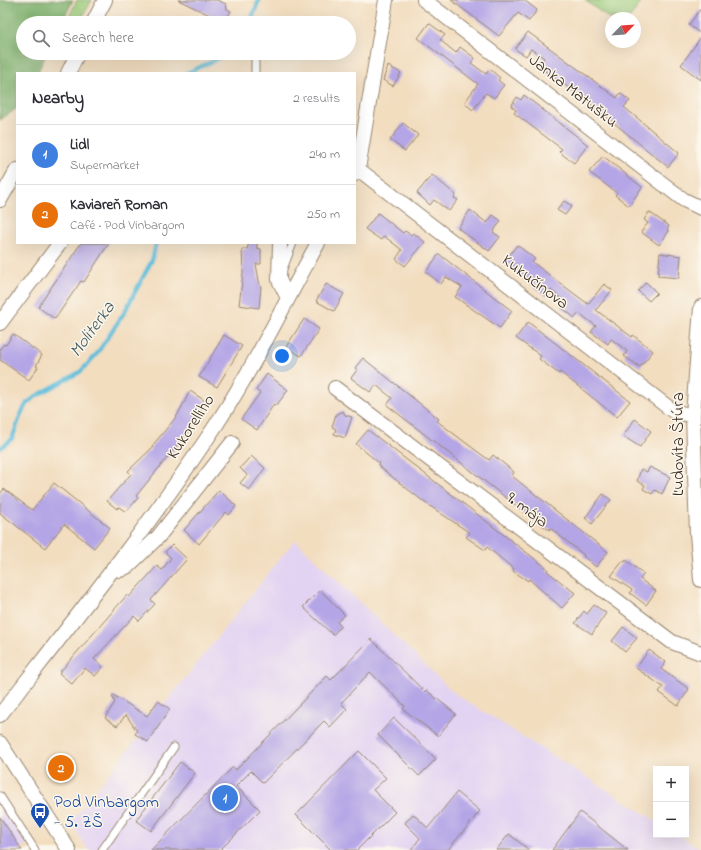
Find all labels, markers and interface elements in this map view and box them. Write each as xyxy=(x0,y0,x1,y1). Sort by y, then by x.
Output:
north arrow xyxy=(605,12,641,48)
search box xyxy=(16,16,356,60)
icon: search xyxy=(30,27,52,49)
text: Search here xyxy=(62,27,134,49)
street label: Janka Matušku xyxy=(523,48,623,134)
text: Nearby xyxy=(32,86,84,111)
text: 2 results xyxy=(293,89,340,108)
text: Lidl xyxy=(70,134,89,156)
text: 1 xyxy=(43,145,47,164)
text: 240 m xyxy=(309,145,340,164)
text: Supermarket xyxy=(70,156,140,175)
text: Kaviareň Roman xyxy=(70,194,168,216)
text: 2 xyxy=(42,205,48,224)
text: 250 m xyxy=(307,205,340,224)
text: Café · Pod Vinbargom xyxy=(70,216,185,235)
street label: Kukučínova xyxy=(496,248,574,316)
water label: Moliterka xyxy=(64,297,122,363)
your location xyxy=(272,346,292,366)
street label: Kukorelliho xyxy=(161,390,221,464)
street label: Ľudovíta Štúra xyxy=(666,392,691,496)
street label: 9. mája xyxy=(501,486,553,534)
pin: 2 xyxy=(48,753,74,783)
map controls xyxy=(653,766,689,838)
button: + xyxy=(653,766,689,802)
pin: 1 xyxy=(212,783,238,813)
place label: Pod Vinbargom - 5. ZŠ xyxy=(54,790,159,835)
bus stop icon: Pod Vinbargom - 5. ZŠ xyxy=(29,801,51,829)
button: − xyxy=(653,802,689,838)

